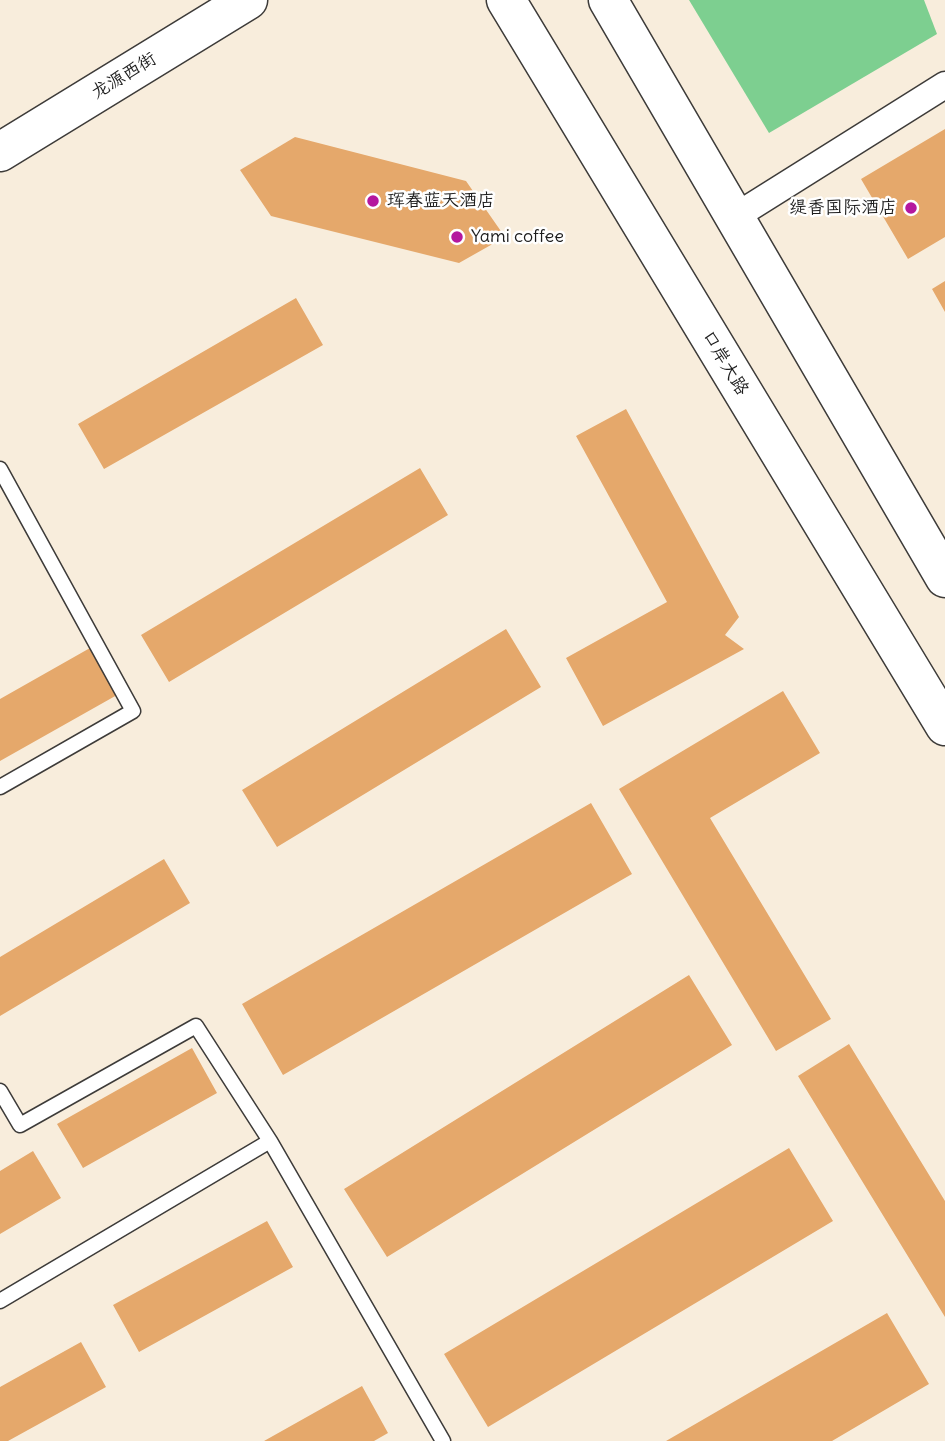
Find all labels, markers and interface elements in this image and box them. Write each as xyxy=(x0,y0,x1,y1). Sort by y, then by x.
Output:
street label: 龙源西街 xyxy=(88,48,160,104)
place label: 珲春蓝天酒店 xyxy=(387,190,495,212)
marker: 珲春蓝天酒店 xyxy=(365,193,381,209)
place label: 缇香国际酒店 xyxy=(789,197,897,219)
marker: 缇香国际酒店 xyxy=(903,200,919,216)
place label: Yami coffee xyxy=(471,226,564,248)
marker: Yami coffee xyxy=(449,229,465,245)
street label: 口岸大路 xyxy=(697,327,753,399)

